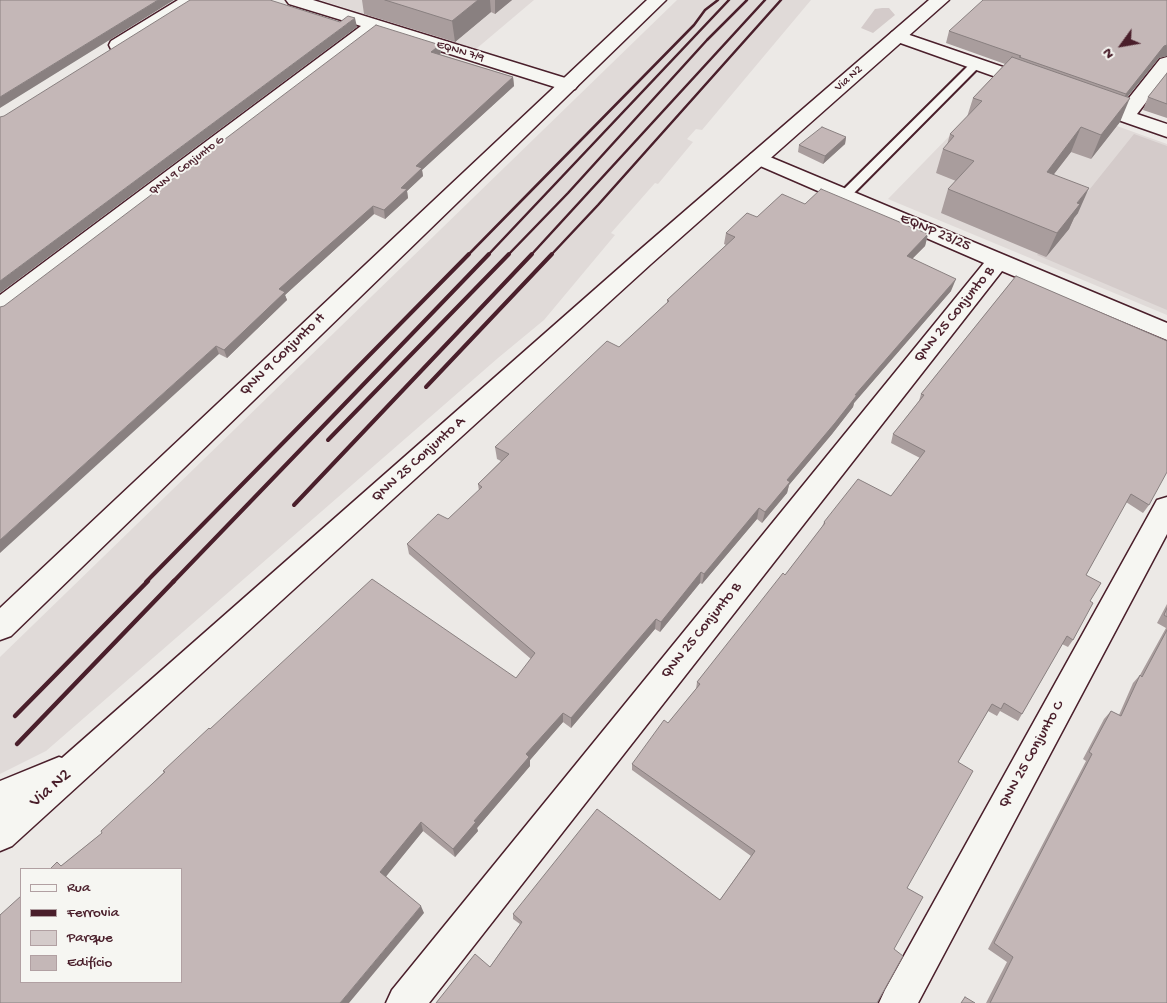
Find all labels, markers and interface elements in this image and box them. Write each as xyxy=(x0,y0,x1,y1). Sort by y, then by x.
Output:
north arrow xyxy=(1097,20,1147,70)
street label: EQNN 7/9 xyxy=(434,38,486,66)
text: N xyxy=(1099,45,1118,62)
street label: Via N2 xyxy=(832,63,866,95)
street label: QNN 9 Conjunto G xyxy=(147,133,227,199)
street label: EQNP 23/25 xyxy=(897,210,973,256)
street label: QNN 25 Conjunto B xyxy=(911,263,999,367)
street label: QNN 9 Conjunto H xyxy=(237,310,329,400)
street label: QNN 25 Conjunto A xyxy=(368,413,470,507)
street label: QNN 25 Conjunto B xyxy=(658,579,746,683)
street label: QNN 25 Conjunto C xyxy=(995,699,1069,811)
street label: Via N2 xyxy=(26,765,76,813)
legend xyxy=(20,868,182,983)
text: Rua xyxy=(67,879,90,897)
text: Ferrovia xyxy=(67,904,119,922)
text: Parque xyxy=(67,929,113,947)
text: Edifício xyxy=(67,954,112,972)

